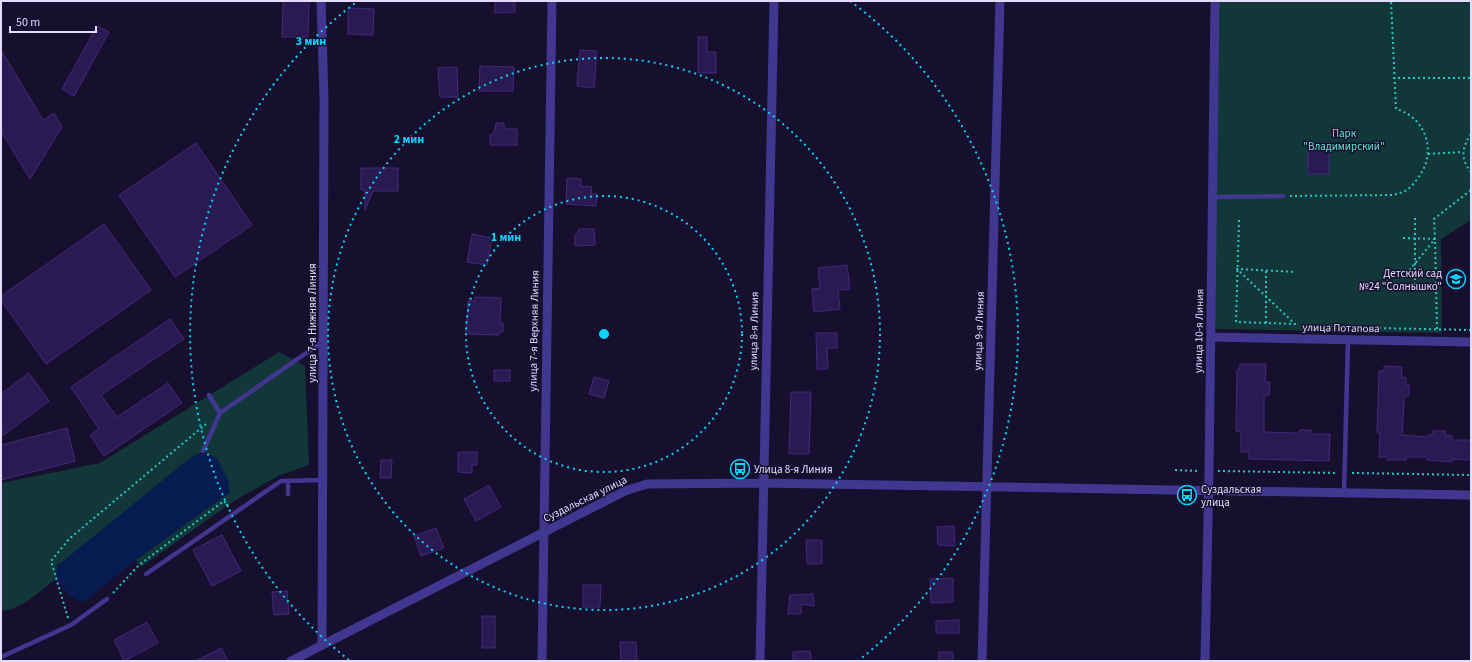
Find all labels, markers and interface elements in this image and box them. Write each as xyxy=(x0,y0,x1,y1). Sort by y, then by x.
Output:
scale bar xyxy=(10,8,96,34)
text: 50 m xyxy=(16,14,40,31)
text: 3 мин xyxy=(296,33,326,50)
park label: Парк "Владимирский" xyxy=(1303,126,1385,154)
text: 2 мин xyxy=(394,131,424,148)
text: 1 мин xyxy=(491,229,521,246)
street label: улица 7-я Нижняя Линия xyxy=(305,263,320,383)
place label: Детский сад №24 "Солнышко" xyxy=(1359,266,1442,294)
school or university icon: Детский сад №24 "Солнышко" xyxy=(1445,268,1467,290)
street label: улица 7-я Верхняя Линия xyxy=(525,270,543,392)
street label: улица 10-я Линия xyxy=(1191,289,1207,373)
street label: улица 8-я Линия xyxy=(746,291,762,371)
street label: улица 9-я Линия xyxy=(970,291,988,371)
street label: улица Потапова xyxy=(1302,320,1380,336)
centre of rings xyxy=(597,327,611,341)
bus stop icon: Улица 8-я Линия xyxy=(729,458,751,480)
place label: Улица 8-я Линия xyxy=(754,462,833,477)
street label: Суздальская улица xyxy=(541,472,629,526)
place label: Суздальская улица xyxy=(1201,482,1261,510)
bus stop icon: Суздальская улица xyxy=(1176,484,1198,506)

